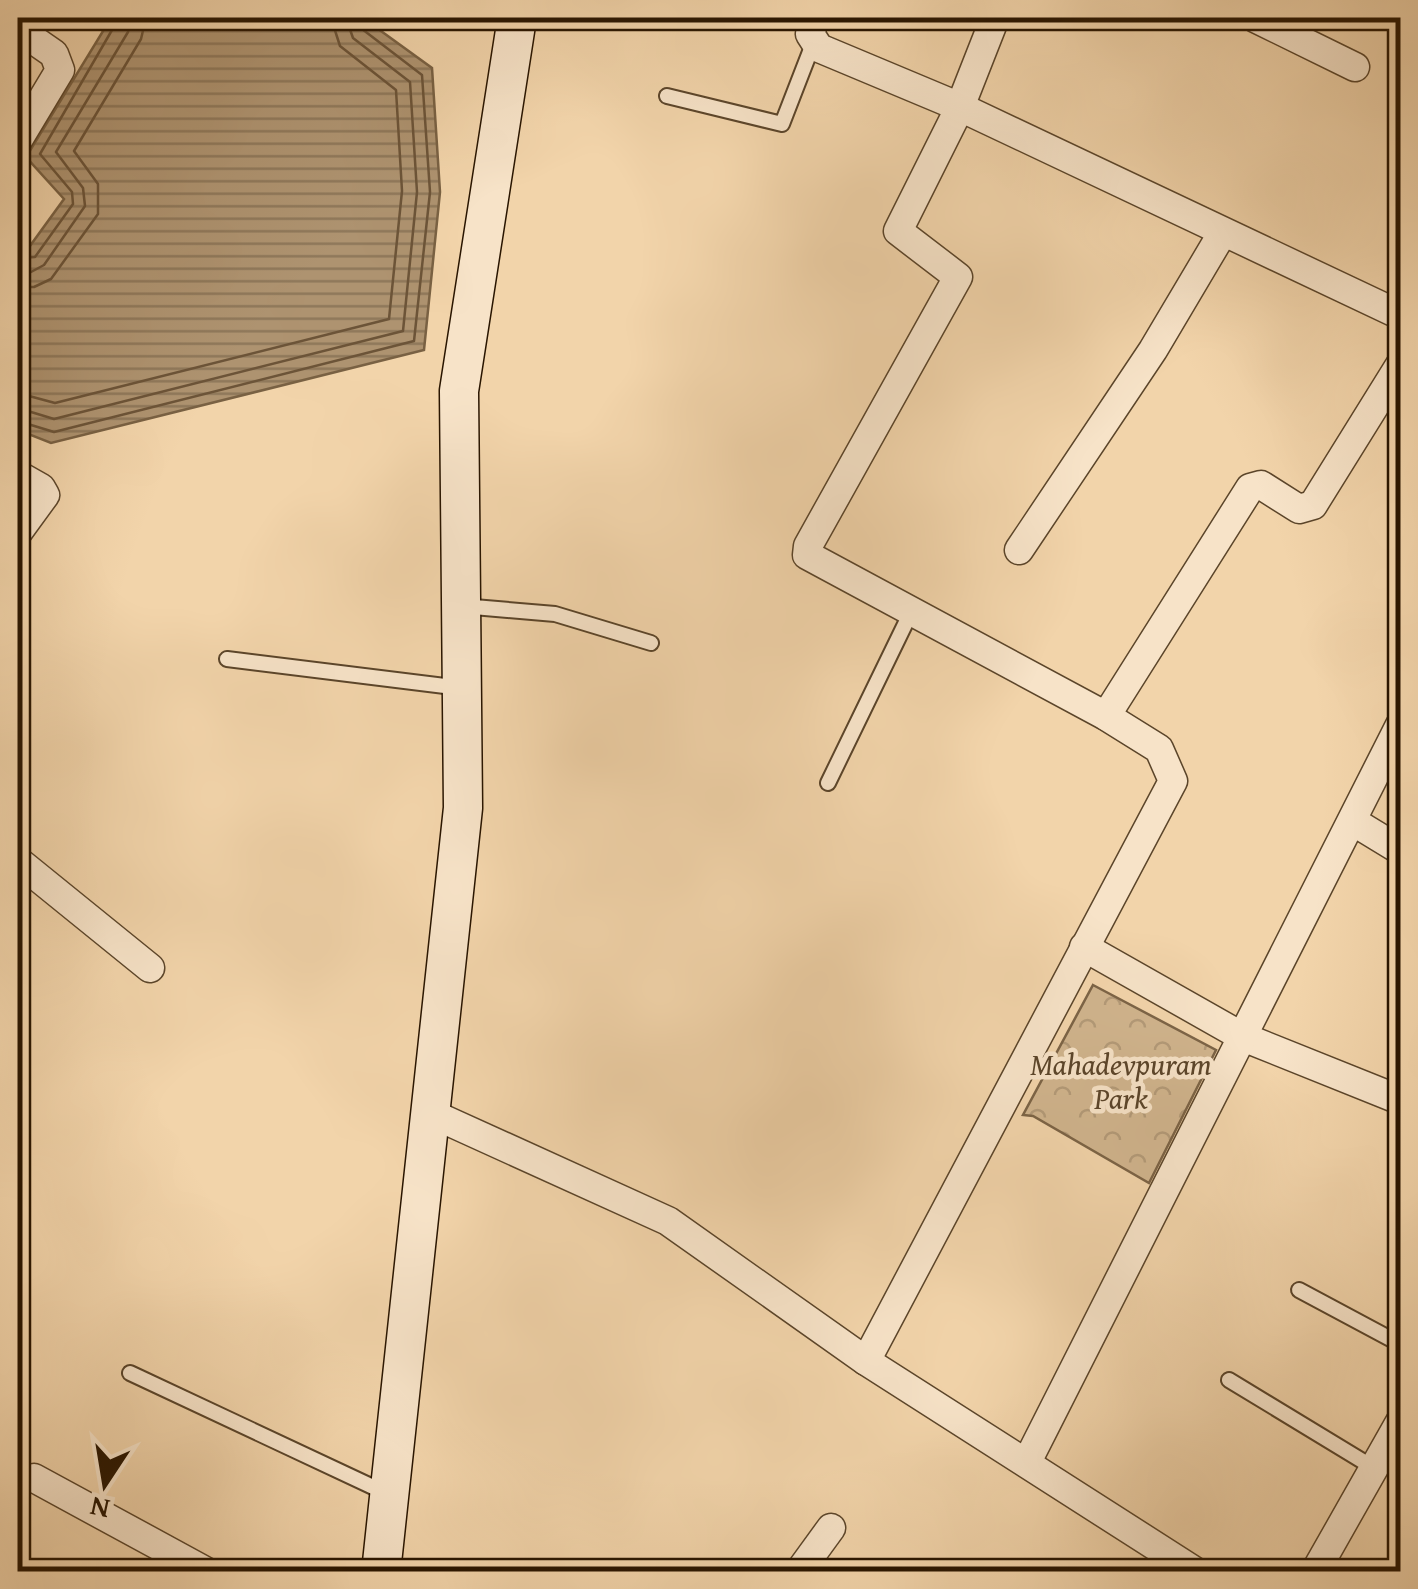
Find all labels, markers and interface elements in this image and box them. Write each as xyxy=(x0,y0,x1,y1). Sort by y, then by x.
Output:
park label: Mahadevpuram Park xyxy=(1030,1042,1212,1120)
north arrow xyxy=(55,1434,155,1534)
text: N xyxy=(86,1487,113,1531)

